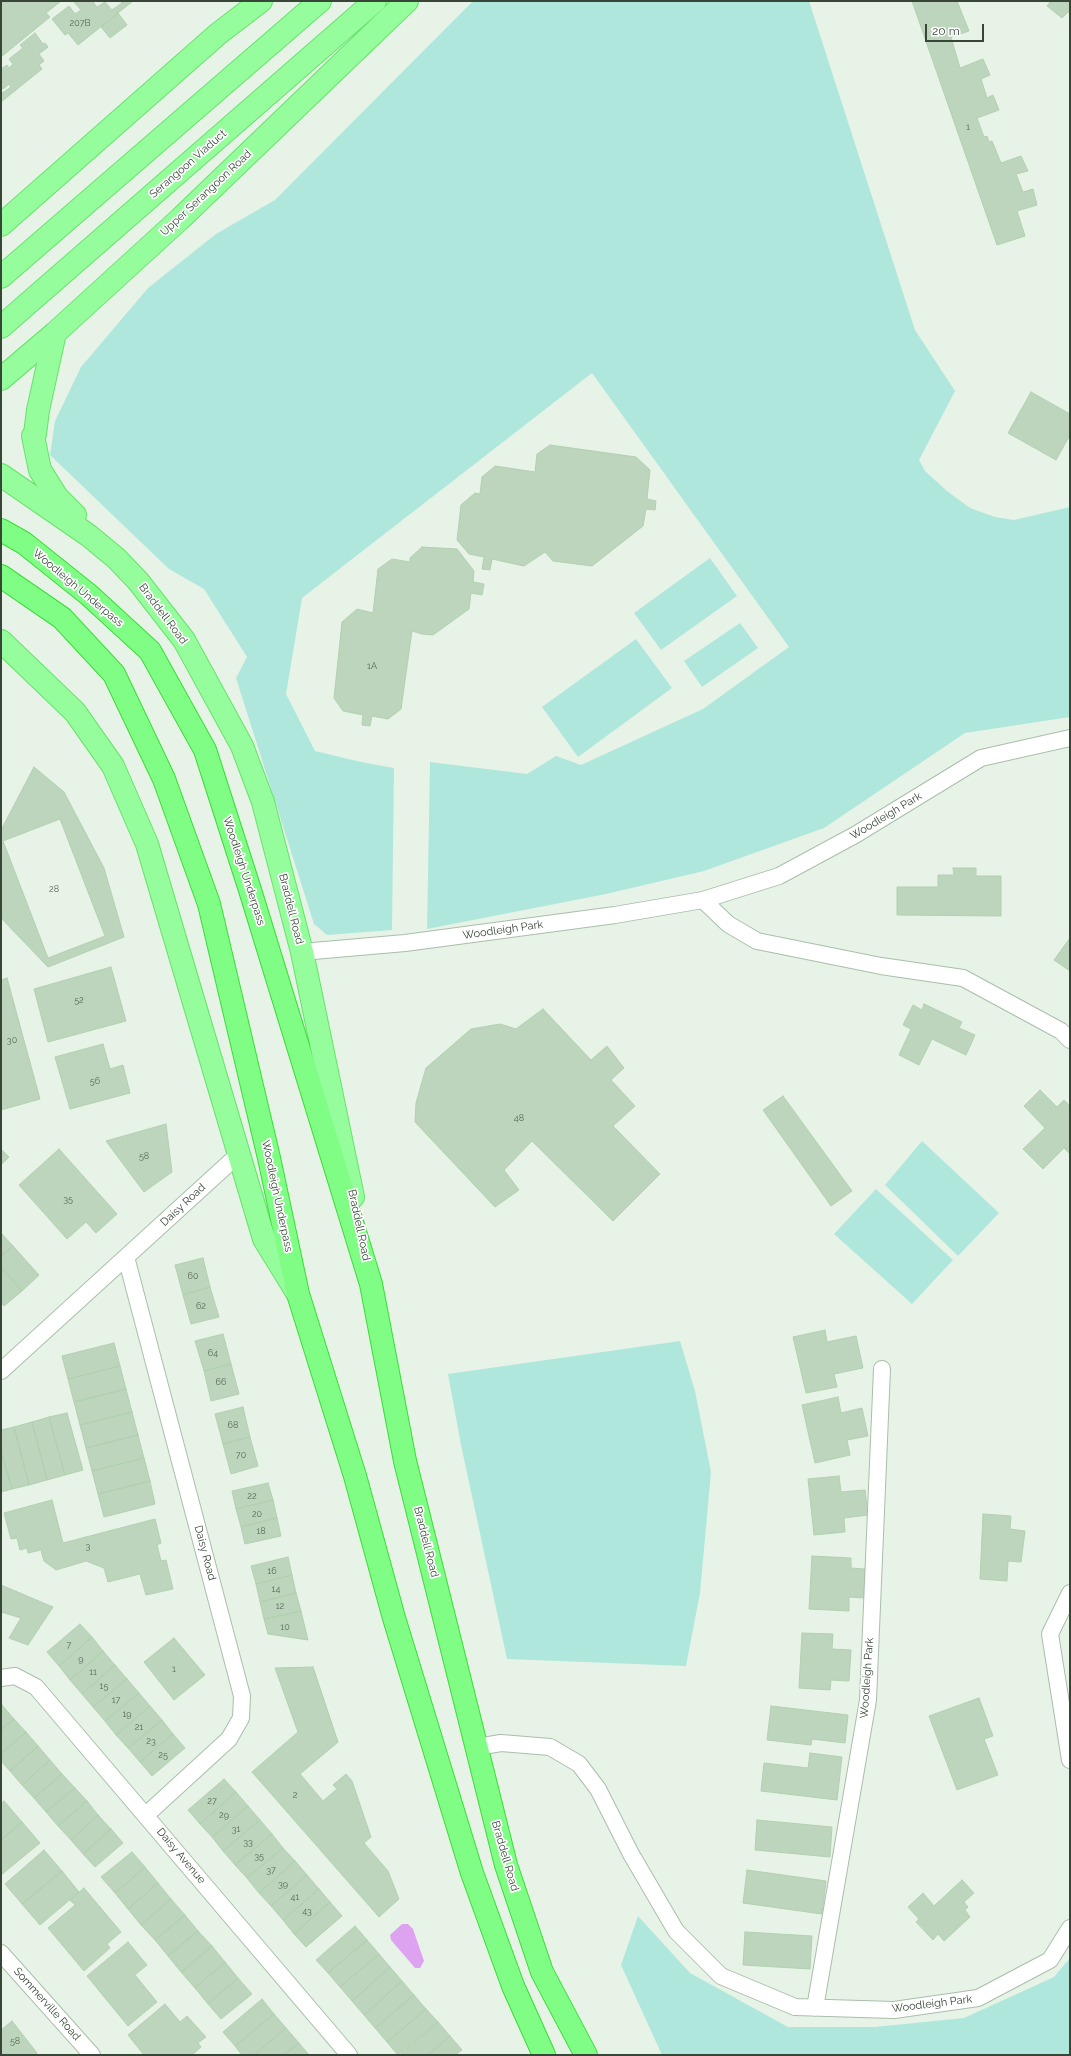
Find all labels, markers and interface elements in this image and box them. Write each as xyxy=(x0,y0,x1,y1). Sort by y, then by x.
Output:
scale bar xyxy=(927,16,986,42)
house number: 207B xyxy=(70,18,90,28)
text: 20 m xyxy=(932,24,960,38)
house number: 1 xyxy=(966,122,970,132)
street label: Serangoon Viaduct xyxy=(147,127,229,201)
street label: Upper Serangoon Road xyxy=(158,147,254,239)
street label: Woodleigh Underpass xyxy=(30,546,126,630)
street label: Braddell Road xyxy=(136,581,190,647)
house number: 1A xyxy=(367,661,377,671)
street label: Woodleigh Park xyxy=(848,789,924,843)
street label: Woodleigh Underpass xyxy=(220,815,268,927)
street label: Braddell Road xyxy=(276,872,306,946)
house number: 28 xyxy=(49,884,59,894)
street label: Woodleigh Park xyxy=(462,918,544,942)
house number: 52 xyxy=(74,995,84,1005)
house number: 30 xyxy=(7,1035,17,1045)
house number: 56 xyxy=(90,1076,100,1086)
house number: 48 xyxy=(514,1113,524,1123)
street label: Woodleigh Underpass xyxy=(259,1139,295,1253)
house number: 58 xyxy=(139,1151,149,1161)
street label: Daisy Road xyxy=(158,1181,208,1229)
street label: Braddell Road xyxy=(345,1188,373,1262)
house number: 35 xyxy=(63,1194,73,1204)
house number: 60 xyxy=(188,1271,198,1281)
house number: 62 xyxy=(196,1301,206,1311)
house number: 64 xyxy=(208,1348,218,1358)
house number: 66 xyxy=(216,1377,226,1387)
house number: 68 xyxy=(228,1420,238,1430)
house number: 70 xyxy=(236,1450,246,1460)
house number: 22 xyxy=(247,1491,257,1501)
street label: Braddell Road xyxy=(411,1505,441,1579)
house number: 20 xyxy=(252,1509,262,1519)
street label: Daisy Road xyxy=(191,1524,219,1582)
house number: 18 xyxy=(256,1526,266,1536)
house number: 3 xyxy=(86,1541,90,1551)
house number: 16 xyxy=(267,1566,277,1576)
house number: 14 xyxy=(272,1584,280,1594)
house number: 12 xyxy=(276,1601,284,1611)
house number: 10 xyxy=(280,1622,290,1632)
street label: Woodleigh Park xyxy=(858,1637,876,1719)
house number: 7 xyxy=(67,1640,71,1650)
house number: 9 xyxy=(78,1654,84,1664)
house number: 1 xyxy=(172,1664,176,1674)
house number: 11 xyxy=(89,1667,97,1677)
house number: 15 xyxy=(100,1681,108,1691)
house number: 17 xyxy=(112,1695,120,1705)
house number: 19 xyxy=(122,1709,132,1719)
house number: 21 xyxy=(135,1722,143,1732)
house number: 23 xyxy=(146,1736,156,1746)
house number: 25 xyxy=(158,1750,168,1760)
house number: 2 xyxy=(293,1790,297,1800)
house number: 27 xyxy=(207,1796,217,1806)
house number: 29 xyxy=(219,1810,229,1820)
street label: Braddell Road xyxy=(489,1819,521,1893)
house number: 31 xyxy=(232,1824,240,1834)
street label: Daisy Avenue xyxy=(154,1825,208,1887)
house number: 33 xyxy=(243,1837,253,1847)
house number: 35 xyxy=(254,1851,264,1861)
house number: 37 xyxy=(266,1865,276,1875)
house number: 39 xyxy=(278,1879,288,1889)
house number: 41 xyxy=(291,1892,299,1902)
house number: 43 xyxy=(302,1906,312,1916)
street label: Sommerville Road xyxy=(11,1965,83,2043)
street label: Woodleigh Park xyxy=(891,1993,973,2015)
house number: 58 xyxy=(10,2036,20,2046)

